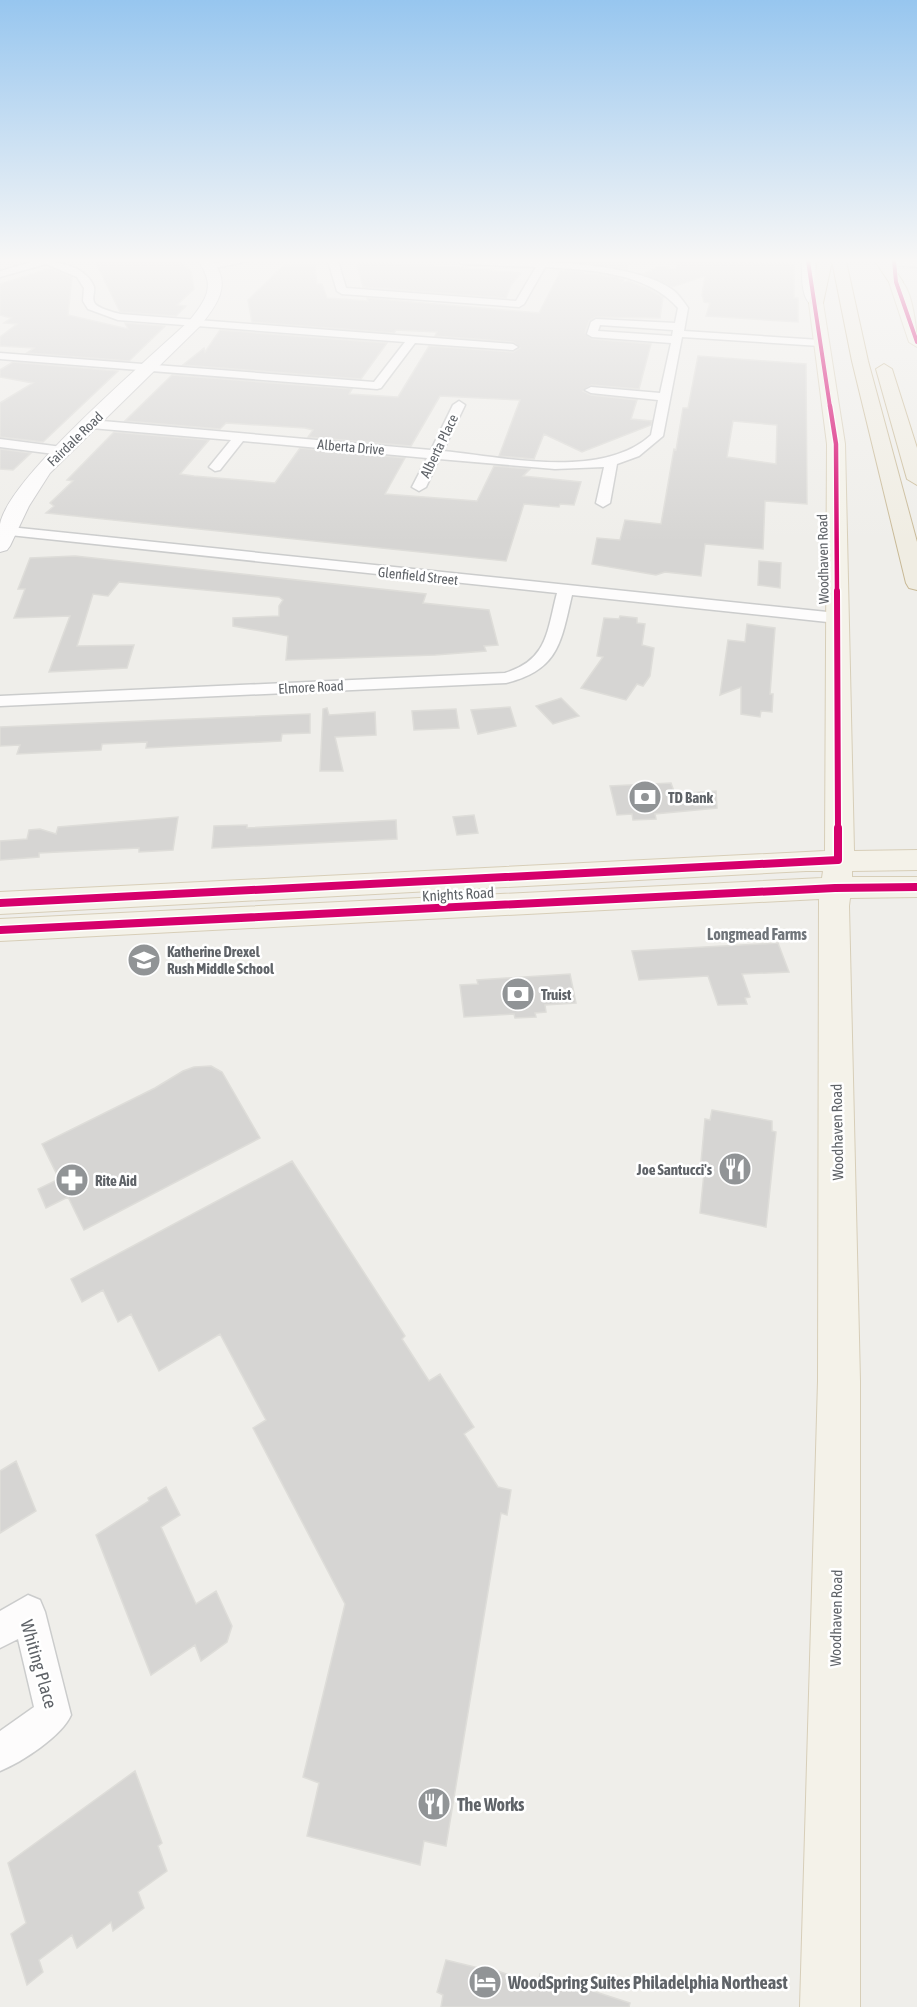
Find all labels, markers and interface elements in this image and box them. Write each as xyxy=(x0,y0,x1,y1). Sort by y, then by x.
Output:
street label: Fairdale Road xyxy=(44,409,106,469)
street label: Alberta Place xyxy=(417,412,461,480)
street label: Alberta Drive xyxy=(317,436,385,458)
street label: Woodhaven Road xyxy=(814,514,832,604)
street label: Glenfield Street xyxy=(377,564,459,588)
street label: Elmore Road xyxy=(278,677,344,697)
bank icon: TD Bank xyxy=(627,779,663,815)
place label: TD Bank xyxy=(668,789,713,806)
street label: Knights Road xyxy=(422,884,494,904)
district label: Longmead Farms xyxy=(707,925,807,943)
school or university icon: Katherine Drexel Rush Middle School xyxy=(126,942,162,978)
place label: Katherine Drexel Rush Middle School xyxy=(167,943,275,977)
bank icon: Truist xyxy=(500,976,536,1012)
place label: Truist xyxy=(541,986,572,1003)
street label: Woodhaven Road xyxy=(828,1084,846,1180)
restaurant icon: Joe Santucci's xyxy=(717,1151,753,1187)
place label: Joe Santucci's xyxy=(636,1161,713,1178)
pharmacy icon: Rite Aid xyxy=(54,1162,90,1198)
place label: Rite Aid xyxy=(95,1172,137,1189)
street label: Woodhaven Road xyxy=(827,1570,845,1666)
street label: Whiting Place xyxy=(16,1617,62,1711)
restaurant icon: The Works xyxy=(416,1786,452,1822)
place label: The Works xyxy=(457,1794,525,1815)
hotel icon: WoodSpring Suites Philadelphia Northeast xyxy=(467,1964,503,2000)
place label: WoodSpring Suites Philadelphia Northeast xyxy=(507,1972,788,1993)

